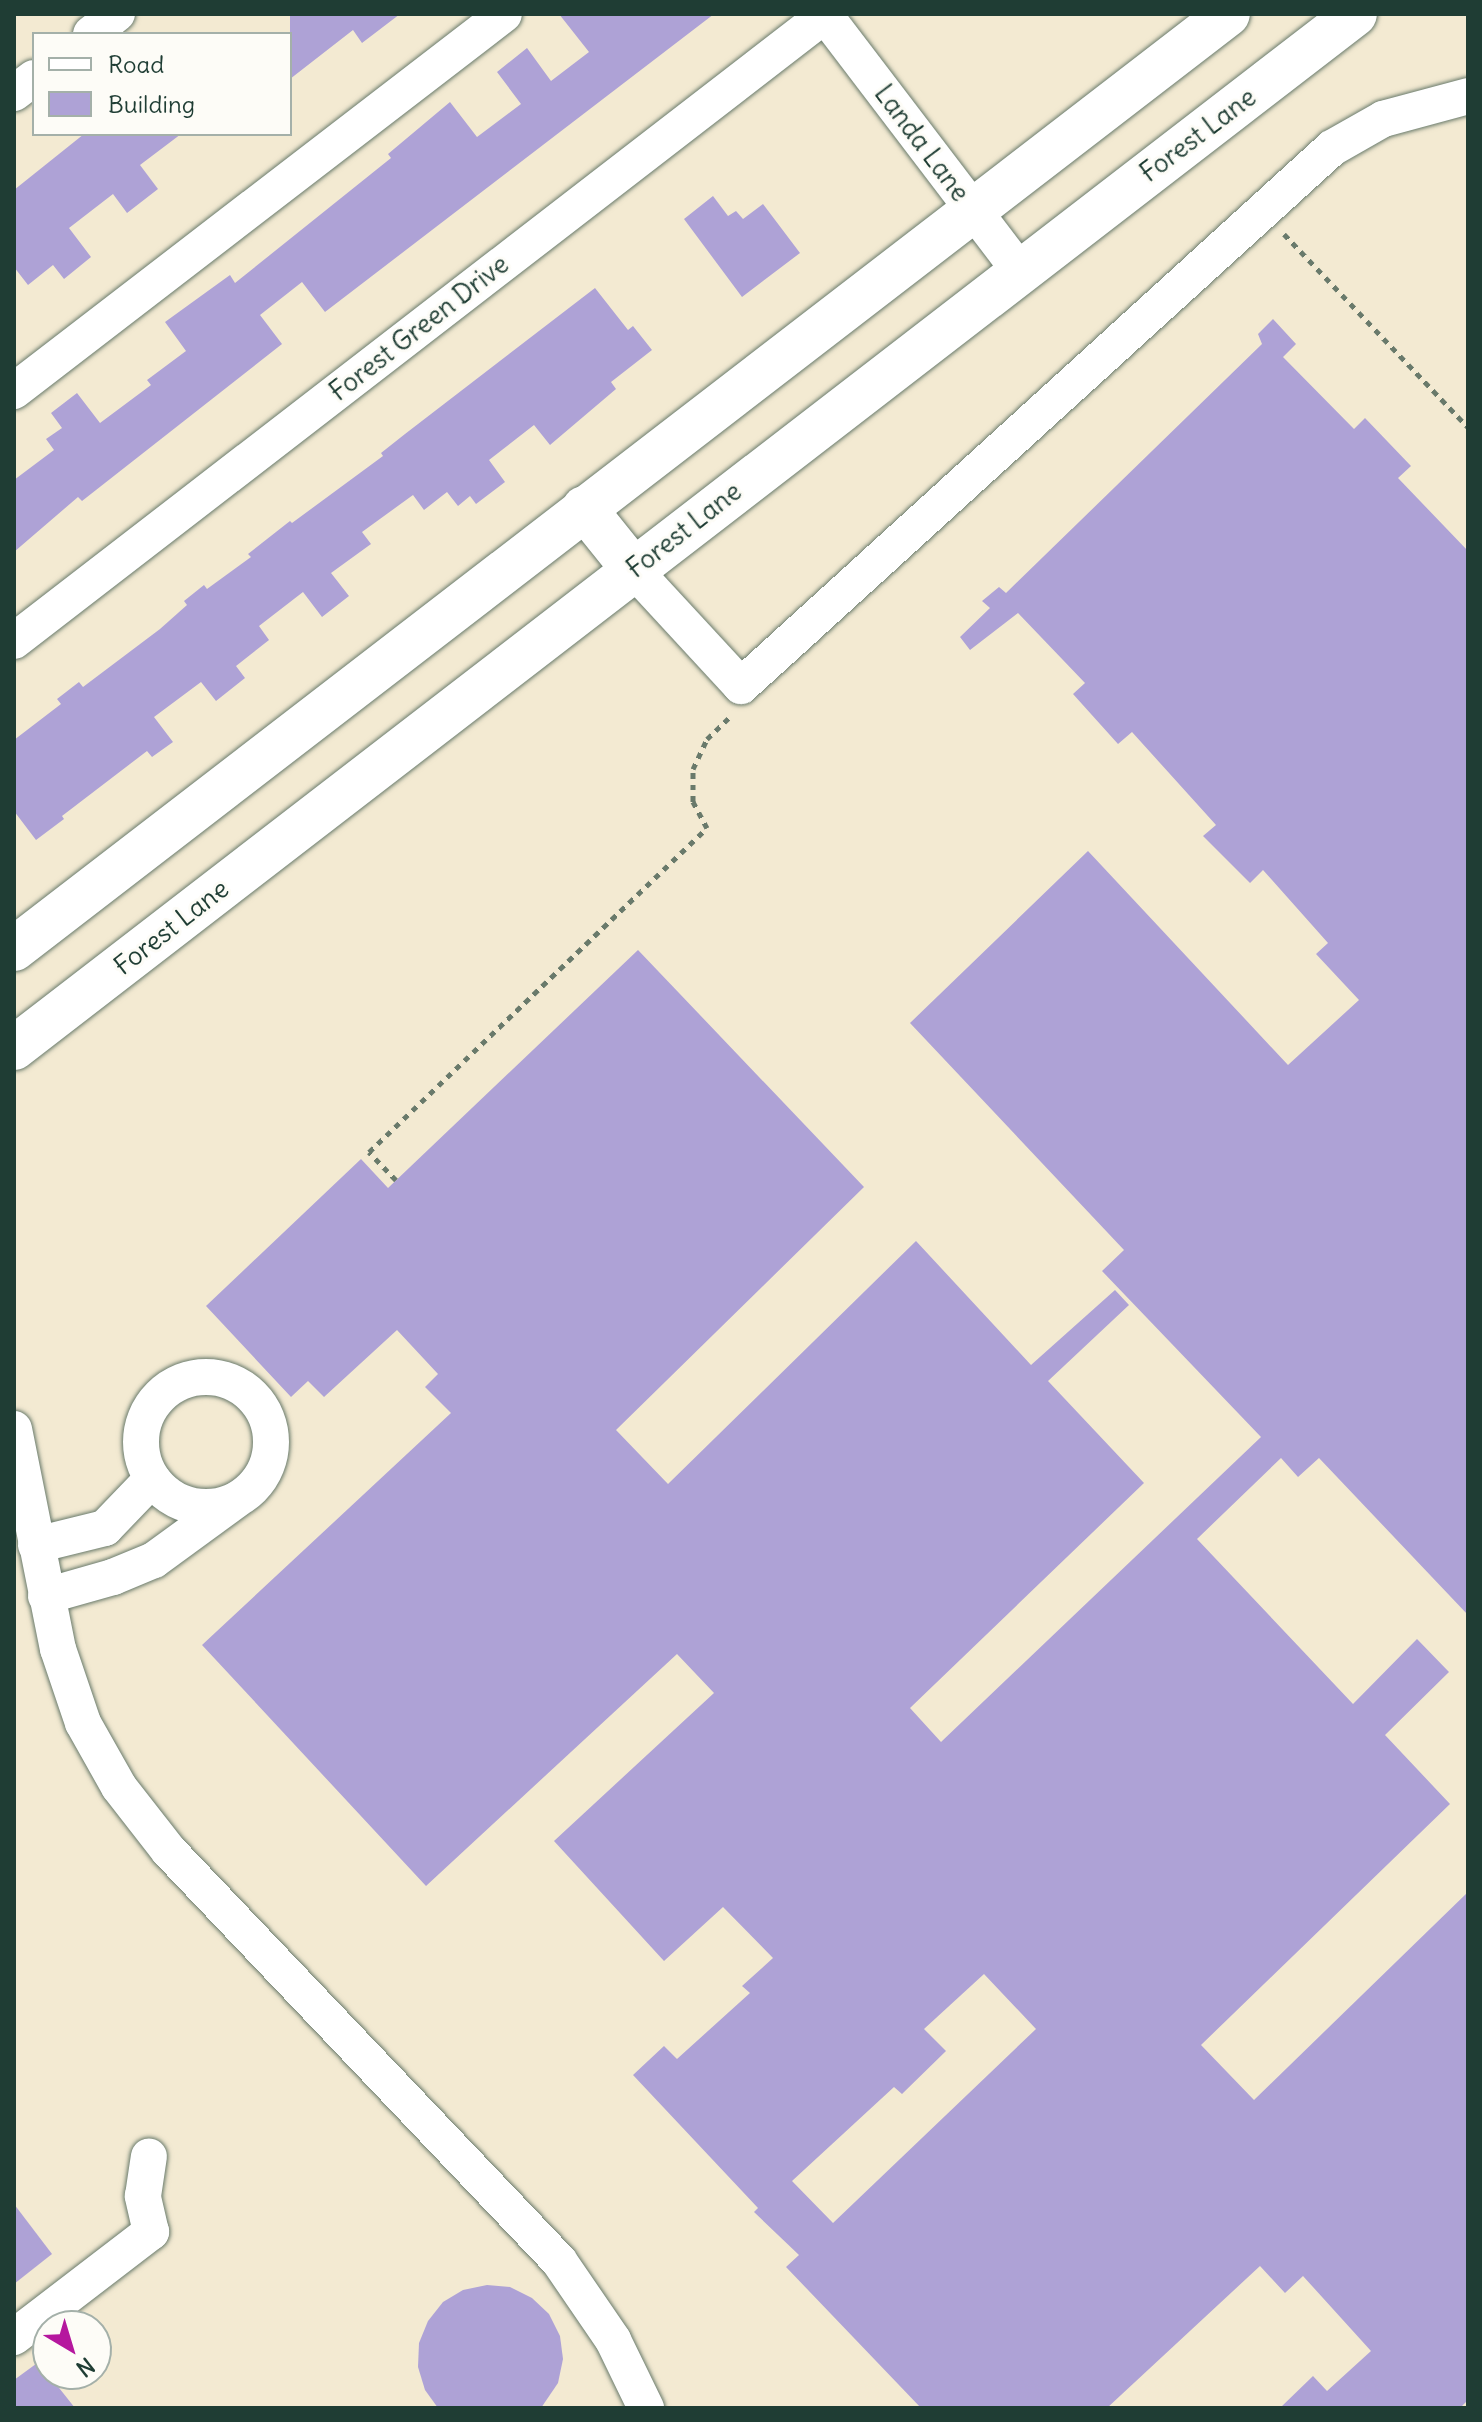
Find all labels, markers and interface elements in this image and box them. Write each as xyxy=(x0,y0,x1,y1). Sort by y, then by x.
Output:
legend xyxy=(32,32,292,136)
text: Road xyxy=(108,49,164,79)
street label: Landa Lane xyxy=(868,78,976,208)
street label: Forest Lane xyxy=(1134,81,1262,189)
text: Building xyxy=(108,89,195,119)
street label: Forest Green Drive xyxy=(323,249,515,407)
street label: Forest Lane xyxy=(621,476,747,584)
street label: Forest Lane xyxy=(108,873,234,981)
north arrow xyxy=(32,2310,112,2390)
text: N xyxy=(71,2352,100,2383)

